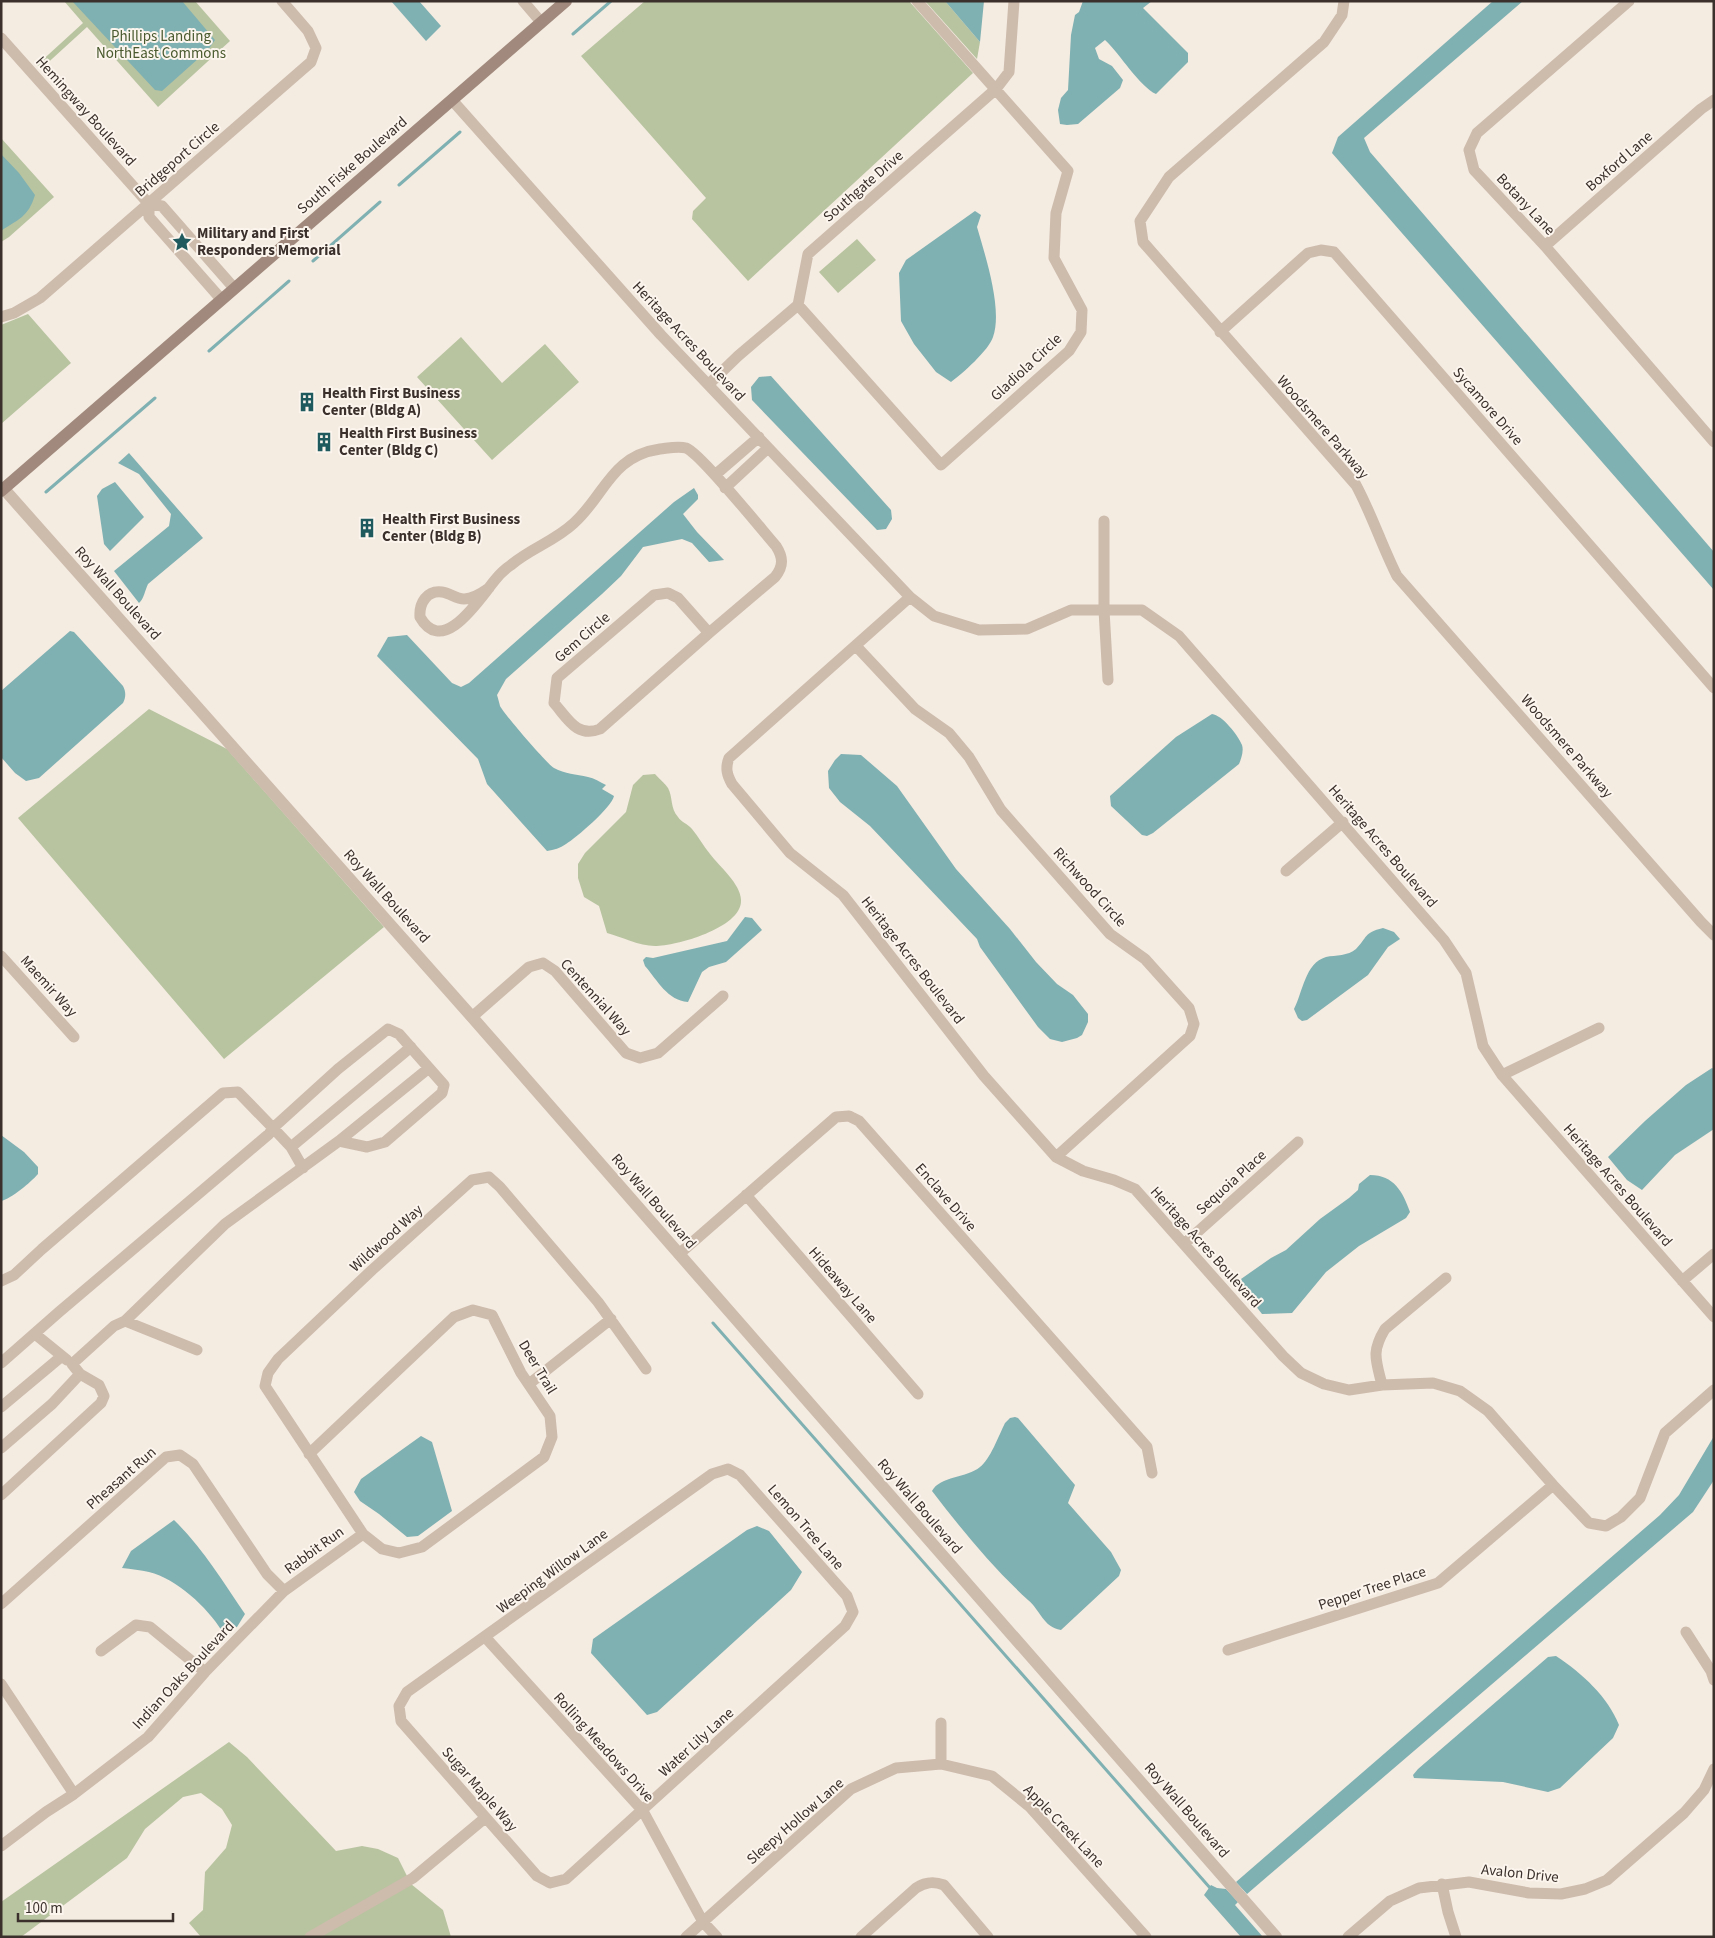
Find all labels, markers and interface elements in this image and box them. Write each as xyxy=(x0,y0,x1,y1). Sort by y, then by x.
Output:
park label: Phillips Landing NorthEast Commons xyxy=(96,26,226,64)
street label: Hemingway Boulevard xyxy=(31,52,141,171)
street label: South Fiske Boulevard xyxy=(293,112,412,219)
street label: Bridgeport Circle xyxy=(130,117,224,202)
street label: Boxford Lane xyxy=(1581,126,1657,196)
street label: Southgate Drive xyxy=(819,146,908,227)
street label: Botany Lane xyxy=(1491,169,1560,240)
place label: Military and First Responders Memorial xyxy=(197,223,341,261)
place icon: Military and First Responders Memorial xyxy=(171,231,193,253)
street label: Heritage Acres Boulevard xyxy=(627,277,750,406)
street label: Gladiola Circle xyxy=(986,329,1067,406)
street label: Sycamore Drive xyxy=(1448,363,1528,450)
street label: Woodsmere Parkway xyxy=(1272,371,1374,484)
place label: Health First Business Center (Bldg A) xyxy=(322,383,461,421)
building icon: Health First Business Center (Bldg A) xyxy=(296,391,318,413)
place label: Health First Business Center (Bldg C) xyxy=(339,423,478,461)
building icon: Health First Business Center (Bldg C) xyxy=(313,431,335,453)
place label: Health First Business Center (Bldg B) xyxy=(382,509,521,547)
building icon: Health First Business Center (Bldg B) xyxy=(356,517,378,539)
street label: Roy Wall Boulevard xyxy=(70,542,166,645)
street label: Gem Circle xyxy=(550,607,615,667)
street label: Woodsmere Parkway xyxy=(1516,690,1618,803)
street label: Heritage Acres Boulevard xyxy=(1323,780,1442,912)
street label: Richwood Circle xyxy=(1048,843,1131,932)
street label: Roy Wall Boulevard xyxy=(339,845,435,948)
street label: Heritage Acres Boulevard xyxy=(856,892,969,1029)
street label: Maemir Way xyxy=(15,951,82,1022)
street label: Centennial Way xyxy=(555,954,636,1040)
street label: Heritage Acres Boulevard xyxy=(1558,1119,1677,1251)
street label: Sequoia Place xyxy=(1192,1145,1271,1220)
street label: Roy Wall Boulevard xyxy=(606,1149,701,1254)
street label: Enclave Drive xyxy=(910,1159,981,1236)
street label: Heritage Acres Boulevard xyxy=(1145,1182,1266,1313)
street label: Wildwood Way xyxy=(345,1200,428,1277)
street label: Hideaway Lane xyxy=(803,1242,882,1328)
street label: Deer Trail xyxy=(513,1336,562,1398)
street label: Pheasant Run xyxy=(82,1442,161,1515)
street label: Roy Wall Boulevard xyxy=(872,1454,967,1559)
street label: Lemon Tree Lane xyxy=(763,1480,849,1575)
street label: Rabbit Run xyxy=(280,1522,348,1579)
street label: Weeping Willow Lane xyxy=(492,1524,612,1619)
street label: Pepper Tree Place xyxy=(1316,1561,1429,1616)
street label: Indian Oaks Boulevard xyxy=(128,1617,239,1734)
street label: Rolling Meadows Drive xyxy=(549,1688,659,1807)
street label: Water Lily Lane xyxy=(654,1703,739,1782)
street label: Sugar Maple Way xyxy=(437,1742,522,1836)
street label: Roy Wall Boulevard xyxy=(1139,1758,1234,1863)
street label: Sleepy Hollow Lane xyxy=(742,1773,849,1870)
street label: Apple Creek Lane xyxy=(1018,1780,1109,1873)
street label: Avalon Drive xyxy=(1480,1859,1560,1888)
scale bar xyxy=(18,1890,172,1922)
text: 100 m xyxy=(25,1898,63,1919)

